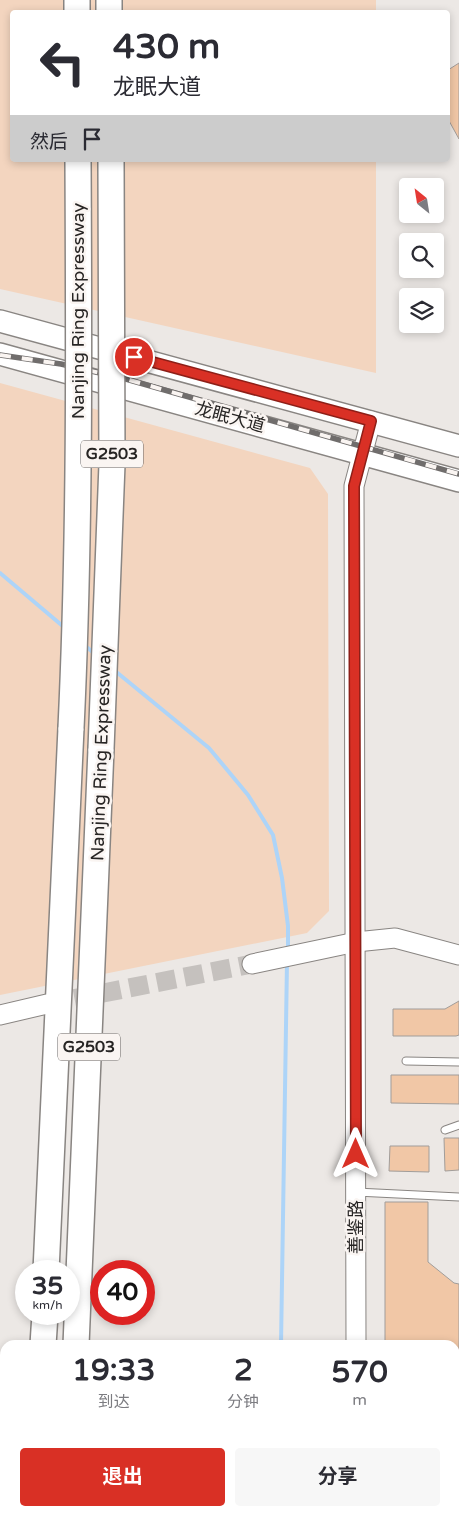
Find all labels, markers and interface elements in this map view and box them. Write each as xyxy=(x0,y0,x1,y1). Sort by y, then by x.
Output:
text: 430 m xyxy=(113,26,220,68)
icon: left xyxy=(30,30,95,95)
text: 龙眠大道 xyxy=(113,74,201,100)
icon: arrive xyxy=(78,125,106,153)
text: 然后 xyxy=(30,131,68,153)
north arrow xyxy=(399,178,444,222)
map controls xyxy=(399,178,444,333)
street label: Nanjing Ring Expressway xyxy=(67,203,89,419)
button: search xyxy=(399,233,444,278)
button: layers xyxy=(399,288,444,333)
pin xyxy=(113,336,155,378)
icon: arrive xyxy=(120,343,148,371)
street label: 龙眠大道 xyxy=(192,397,268,437)
road number: G2503 xyxy=(81,440,143,468)
street label: Nanjing Ring Expressway xyxy=(86,644,116,861)
road number: G2503 xyxy=(58,1034,120,1060)
position arrow xyxy=(329,1127,381,1179)
street label: 善鉴路 xyxy=(345,1200,367,1254)
speed limit sign: 40 xyxy=(90,1260,155,1325)
text: 35 xyxy=(32,1271,63,1301)
text: km/h xyxy=(32,1298,63,1312)
text: 19:33 xyxy=(72,1352,155,1389)
text: 2 xyxy=(234,1352,253,1389)
text: 570 xyxy=(331,1354,388,1391)
text: m xyxy=(352,1390,367,1410)
text: 到达 xyxy=(98,1392,130,1412)
text: 分钟 xyxy=(227,1392,259,1412)
button: 退出 xyxy=(20,1448,225,1506)
button: 分享 xyxy=(235,1448,440,1506)

